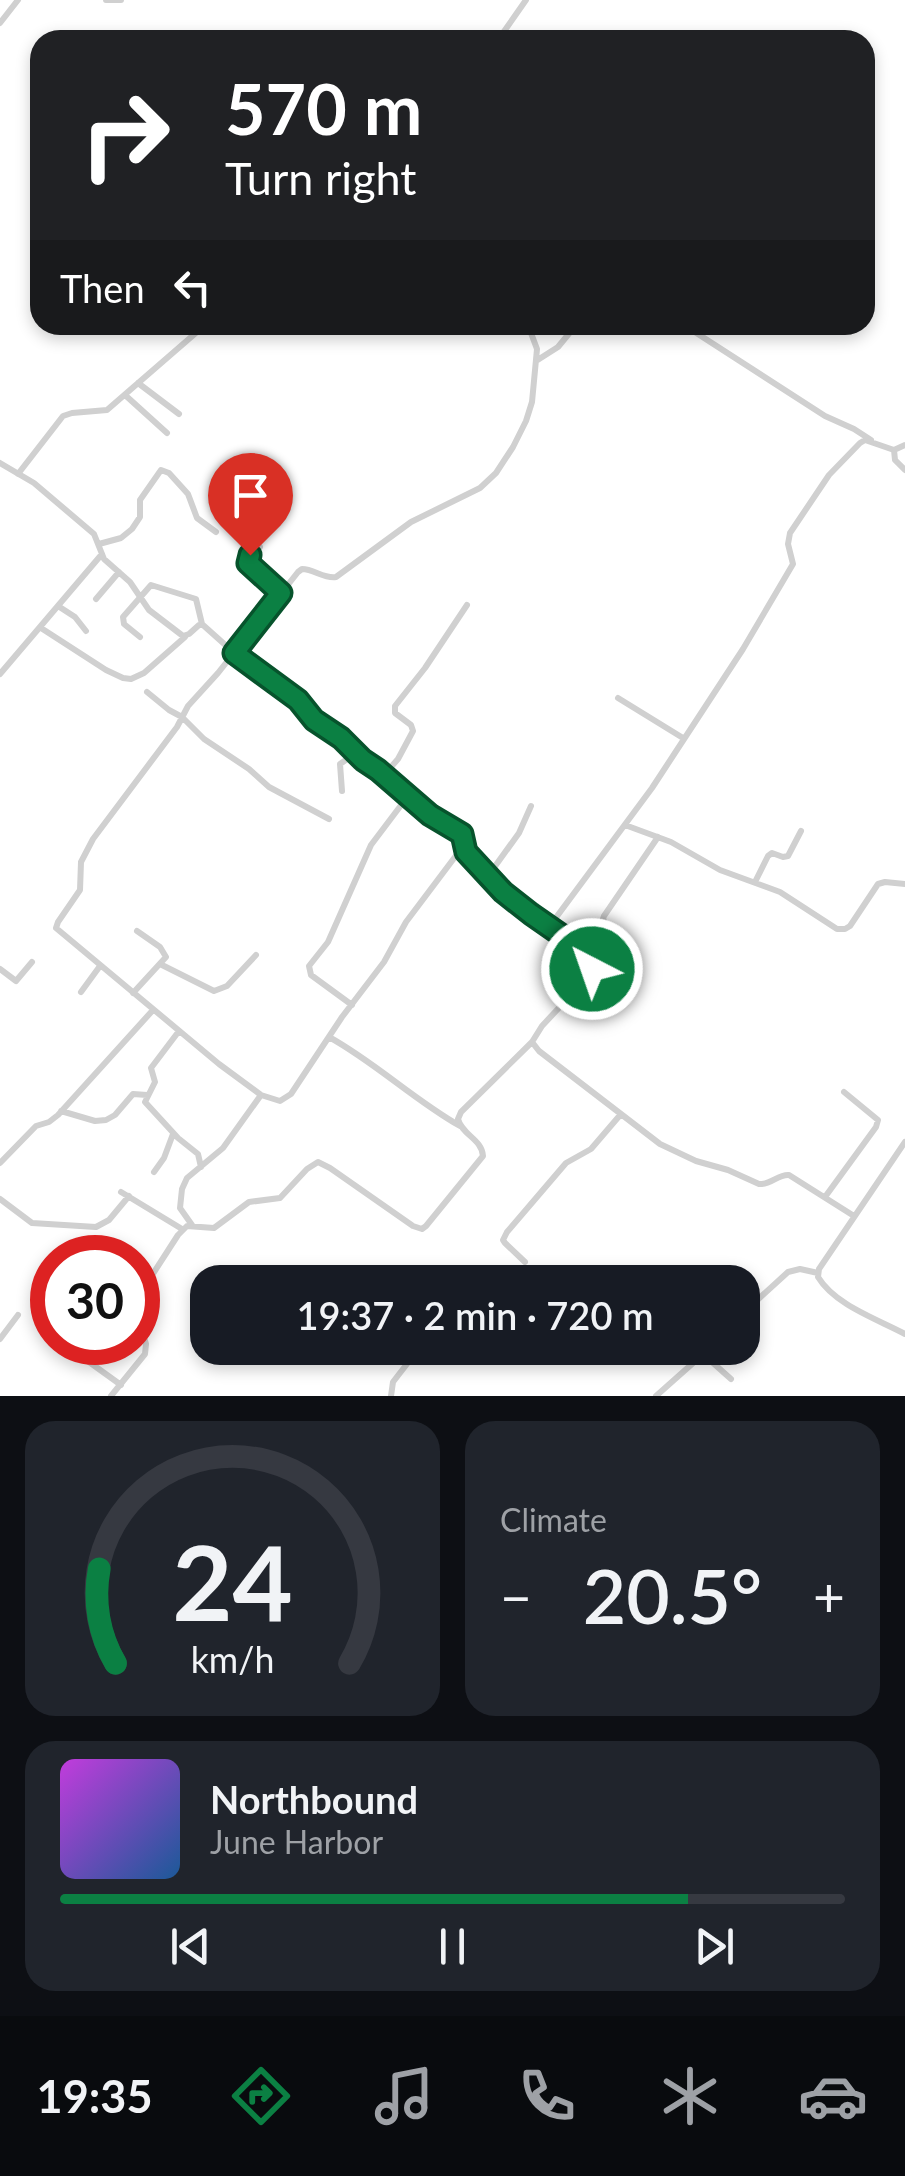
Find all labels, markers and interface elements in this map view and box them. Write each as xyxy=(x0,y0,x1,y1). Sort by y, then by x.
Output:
text: 570 m xyxy=(225,66,422,150)
icon: right xyxy=(60,70,190,200)
text: Turn right xyxy=(225,151,416,205)
icon: left xyxy=(165,260,220,315)
text: Then xyxy=(60,265,145,311)
pin xyxy=(208,453,293,556)
icon: arrive xyxy=(223,468,278,523)
position arrow xyxy=(540,917,644,1021)
speed limit sign: 30 xyxy=(30,1235,160,1365)
text: 19:37 · 2 min · 720 m xyxy=(297,1292,653,1338)
text: Climate xyxy=(500,1500,607,1539)
text: 24 xyxy=(172,1518,293,1643)
text: 20.5° xyxy=(583,1550,762,1640)
text: − xyxy=(500,1563,532,1629)
text: + xyxy=(813,1563,845,1629)
text: km/h xyxy=(191,1638,274,1681)
text: Northbound xyxy=(210,1776,418,1822)
text: June Harbor xyxy=(210,1822,383,1861)
icon: previous xyxy=(163,1919,218,1974)
icon: pause xyxy=(425,1919,480,1974)
icon: next xyxy=(687,1919,742,1974)
icon: directions xyxy=(226,2061,296,2131)
icon: music xyxy=(369,2061,439,2131)
icon: phone xyxy=(512,2061,582,2131)
icon: climate xyxy=(655,2061,725,2131)
icon: car xyxy=(798,2061,868,2131)
text: 19:35 xyxy=(37,2069,153,2123)

